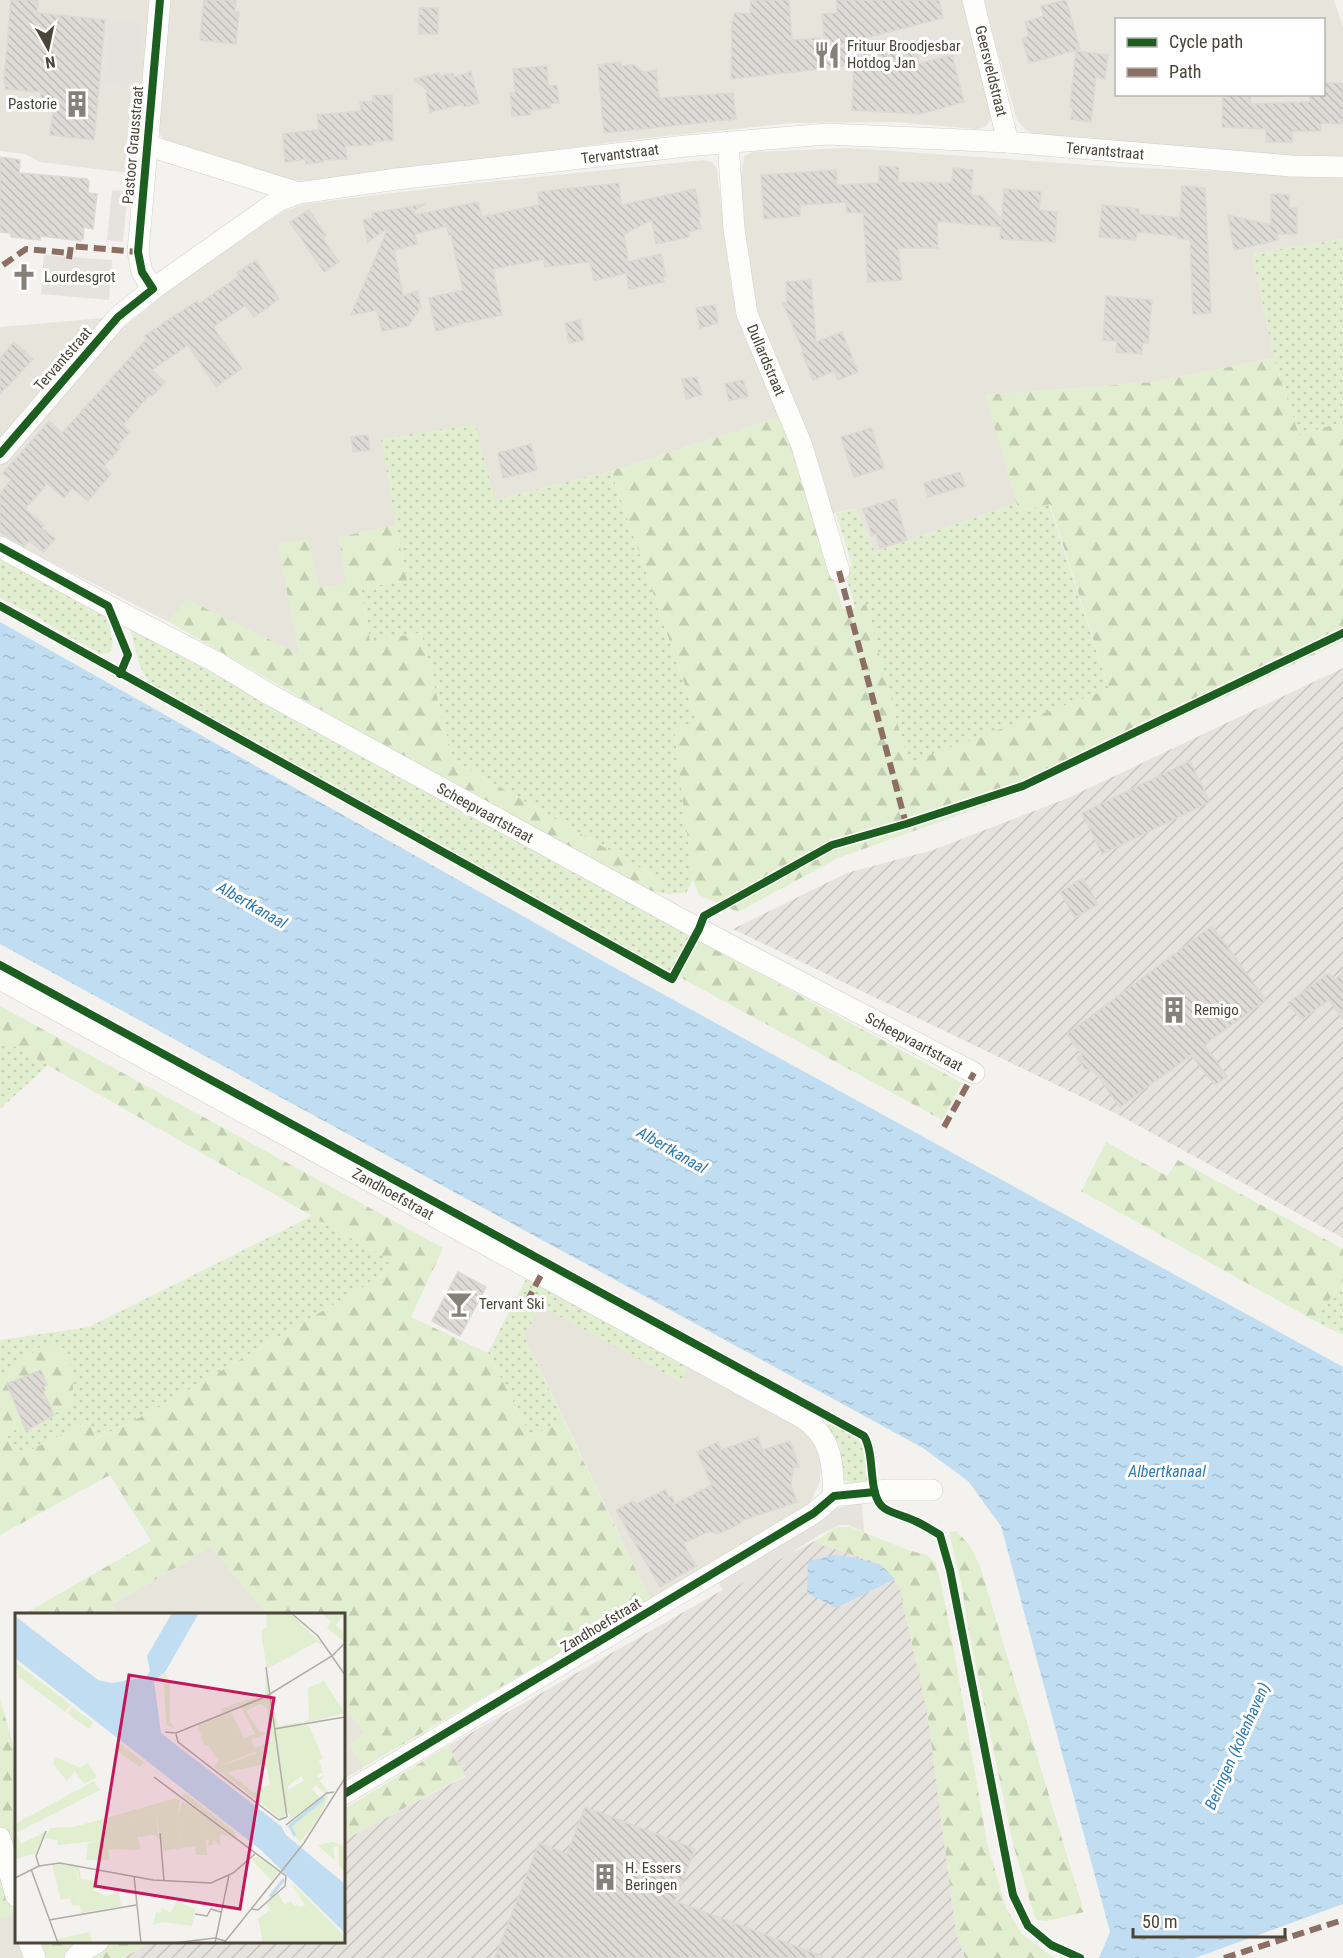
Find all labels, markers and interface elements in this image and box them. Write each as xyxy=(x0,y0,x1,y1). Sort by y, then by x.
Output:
north arrow xyxy=(18,18,78,78)
legend xyxy=(1115,18,1325,96)
street label: Geersveldstraat xyxy=(971,24,1011,118)
text: Cycle path xyxy=(1169,31,1243,52)
place label: Frituur Broodjesbar Hotdog Jan xyxy=(847,37,961,72)
restaurant icon: Frituur Broodjesbar Hotdog Jan xyxy=(812,40,842,70)
text: N xyxy=(44,52,57,72)
text: Path xyxy=(1169,61,1202,82)
street label: Pastoor Grausstraat xyxy=(119,85,147,205)
building icon: Pastorie xyxy=(62,89,92,119)
place label: Pastorie xyxy=(8,95,57,113)
street label: Tervantstraat xyxy=(1065,139,1145,163)
street label: Tervantstraat xyxy=(580,140,660,168)
church icon: Lourdesgrot xyxy=(9,262,39,292)
place label: Lourdesgrot xyxy=(44,268,115,286)
street label: Dullardstraat xyxy=(743,321,789,399)
street label: Tervantstraat xyxy=(30,324,96,394)
street label: Scheepvaartstraat xyxy=(434,779,536,847)
water label: Albertkanaal xyxy=(213,877,291,933)
building icon: Remigo xyxy=(1159,995,1189,1025)
place label: Remigo xyxy=(1194,1001,1239,1019)
street label: Scheepvaartstraat xyxy=(862,1009,966,1075)
water label: Albertkanaal xyxy=(633,1122,711,1178)
street label: Zandhoefstraat xyxy=(349,1164,437,1224)
bar icon: Tervant Ski xyxy=(444,1289,474,1319)
place label: Tervant Ski xyxy=(479,1295,544,1313)
water label: Albertkanaal xyxy=(1127,1462,1206,1481)
street label: Zandhoefstraat xyxy=(558,1594,644,1656)
inset map xyxy=(15,1613,345,1943)
water label: Beringen (kolenhaven) xyxy=(1201,1680,1274,1812)
place label: H. Essers Beringen xyxy=(625,1859,681,1894)
building icon: H. Essers Beringen xyxy=(590,1862,620,1892)
scale bar xyxy=(1133,1901,1284,1939)
text: 50 m xyxy=(1142,1911,1177,1932)

